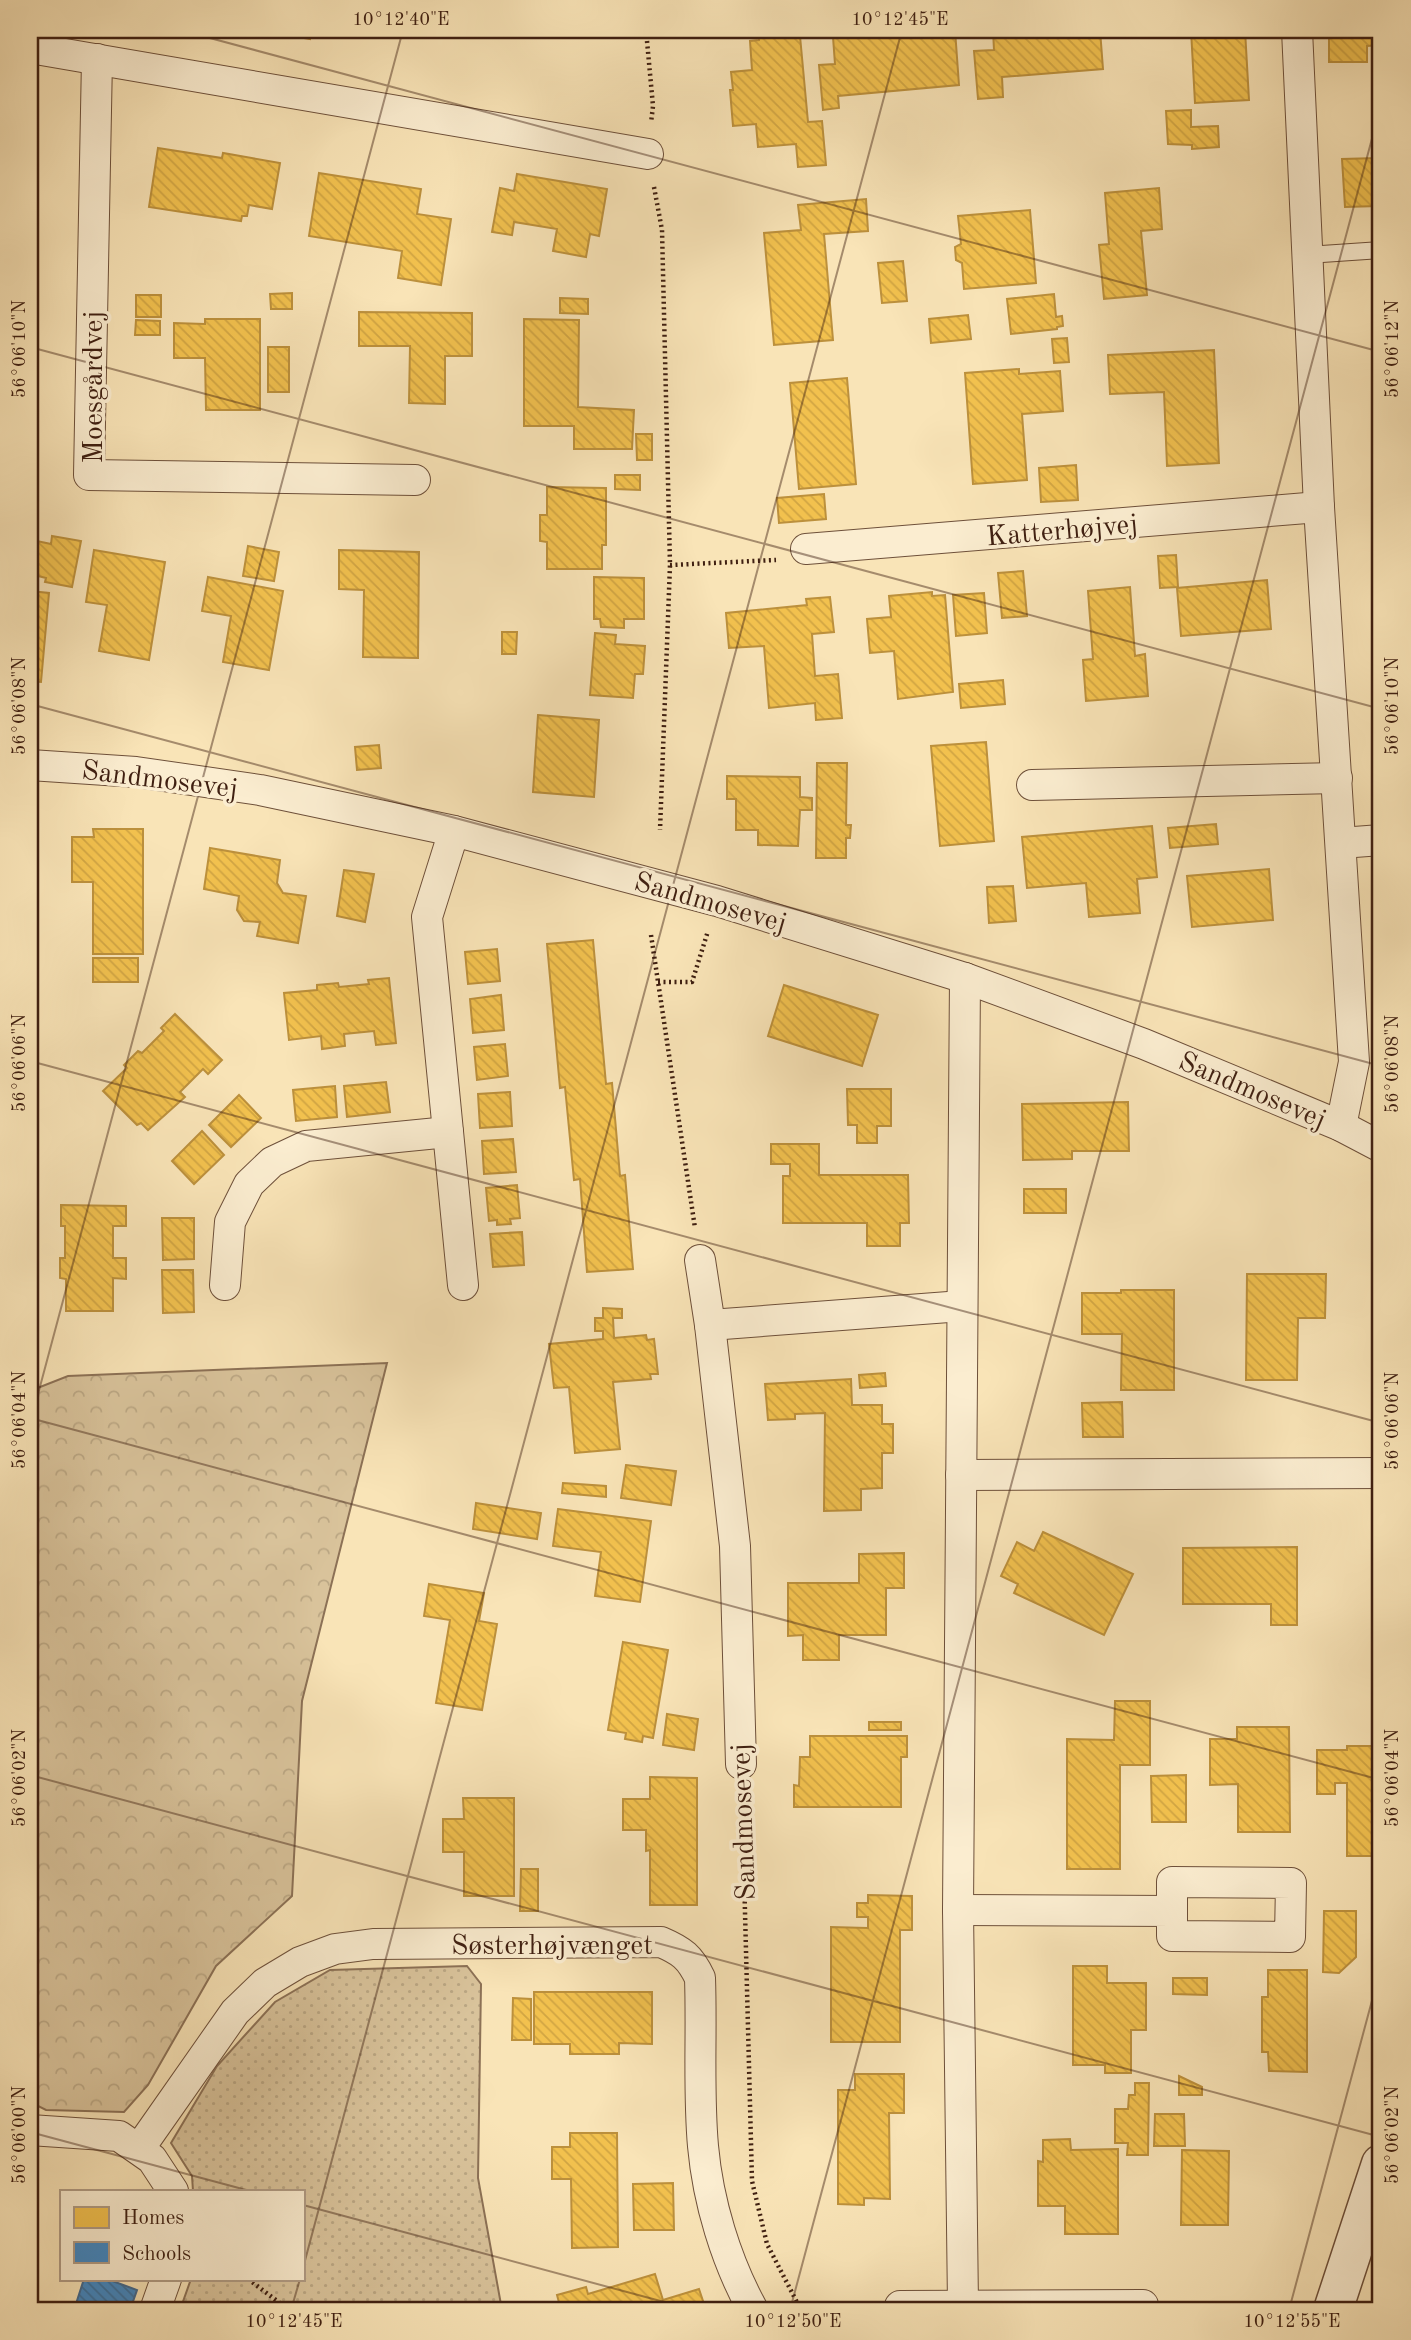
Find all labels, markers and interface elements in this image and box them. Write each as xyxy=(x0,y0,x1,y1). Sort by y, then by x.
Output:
text: 10°12'40"E xyxy=(353,11,449,29)
text: 10°12'45"E xyxy=(852,11,948,29)
text: 56°06'10"N xyxy=(11,300,29,398)
text: 56°06'12"N xyxy=(1384,300,1402,398)
street label: Moesgårdvej xyxy=(81,311,109,463)
street label: Katterhøjvej xyxy=(985,511,1139,553)
text: 56°06'08"N xyxy=(11,657,29,755)
text: 56°06'10"N xyxy=(1384,657,1402,755)
street label: Sandmosevej xyxy=(80,757,239,804)
street label: Sandmosevej xyxy=(631,869,790,939)
text: 56°06'06"N xyxy=(11,1014,29,1112)
text: 56°06'08"N xyxy=(1384,1015,1402,1113)
street label: Sandmosevej xyxy=(1174,1048,1330,1135)
text: 56°06'04"N xyxy=(11,1371,29,1469)
text: 56°06'06"N xyxy=(1384,1372,1402,1470)
text: 56°06'02"N xyxy=(11,1729,29,1827)
text: 56°06'04"N xyxy=(1384,1729,1402,1827)
street label: Sandmosevej xyxy=(728,1743,762,1901)
street label: Søsterhøjvænget xyxy=(451,1933,653,1961)
text: 56°06'00"N xyxy=(11,2086,29,2184)
text: 56°06'02"N xyxy=(1384,2086,1402,2184)
legend xyxy=(60,2190,304,2280)
text: Homes xyxy=(122,2208,184,2229)
text: Schools xyxy=(122,2244,191,2265)
text: 10°12'45"E xyxy=(246,2313,342,2331)
text: 10°12'50"E xyxy=(745,2313,841,2331)
text: 10°12'55"E xyxy=(1244,2313,1340,2331)

